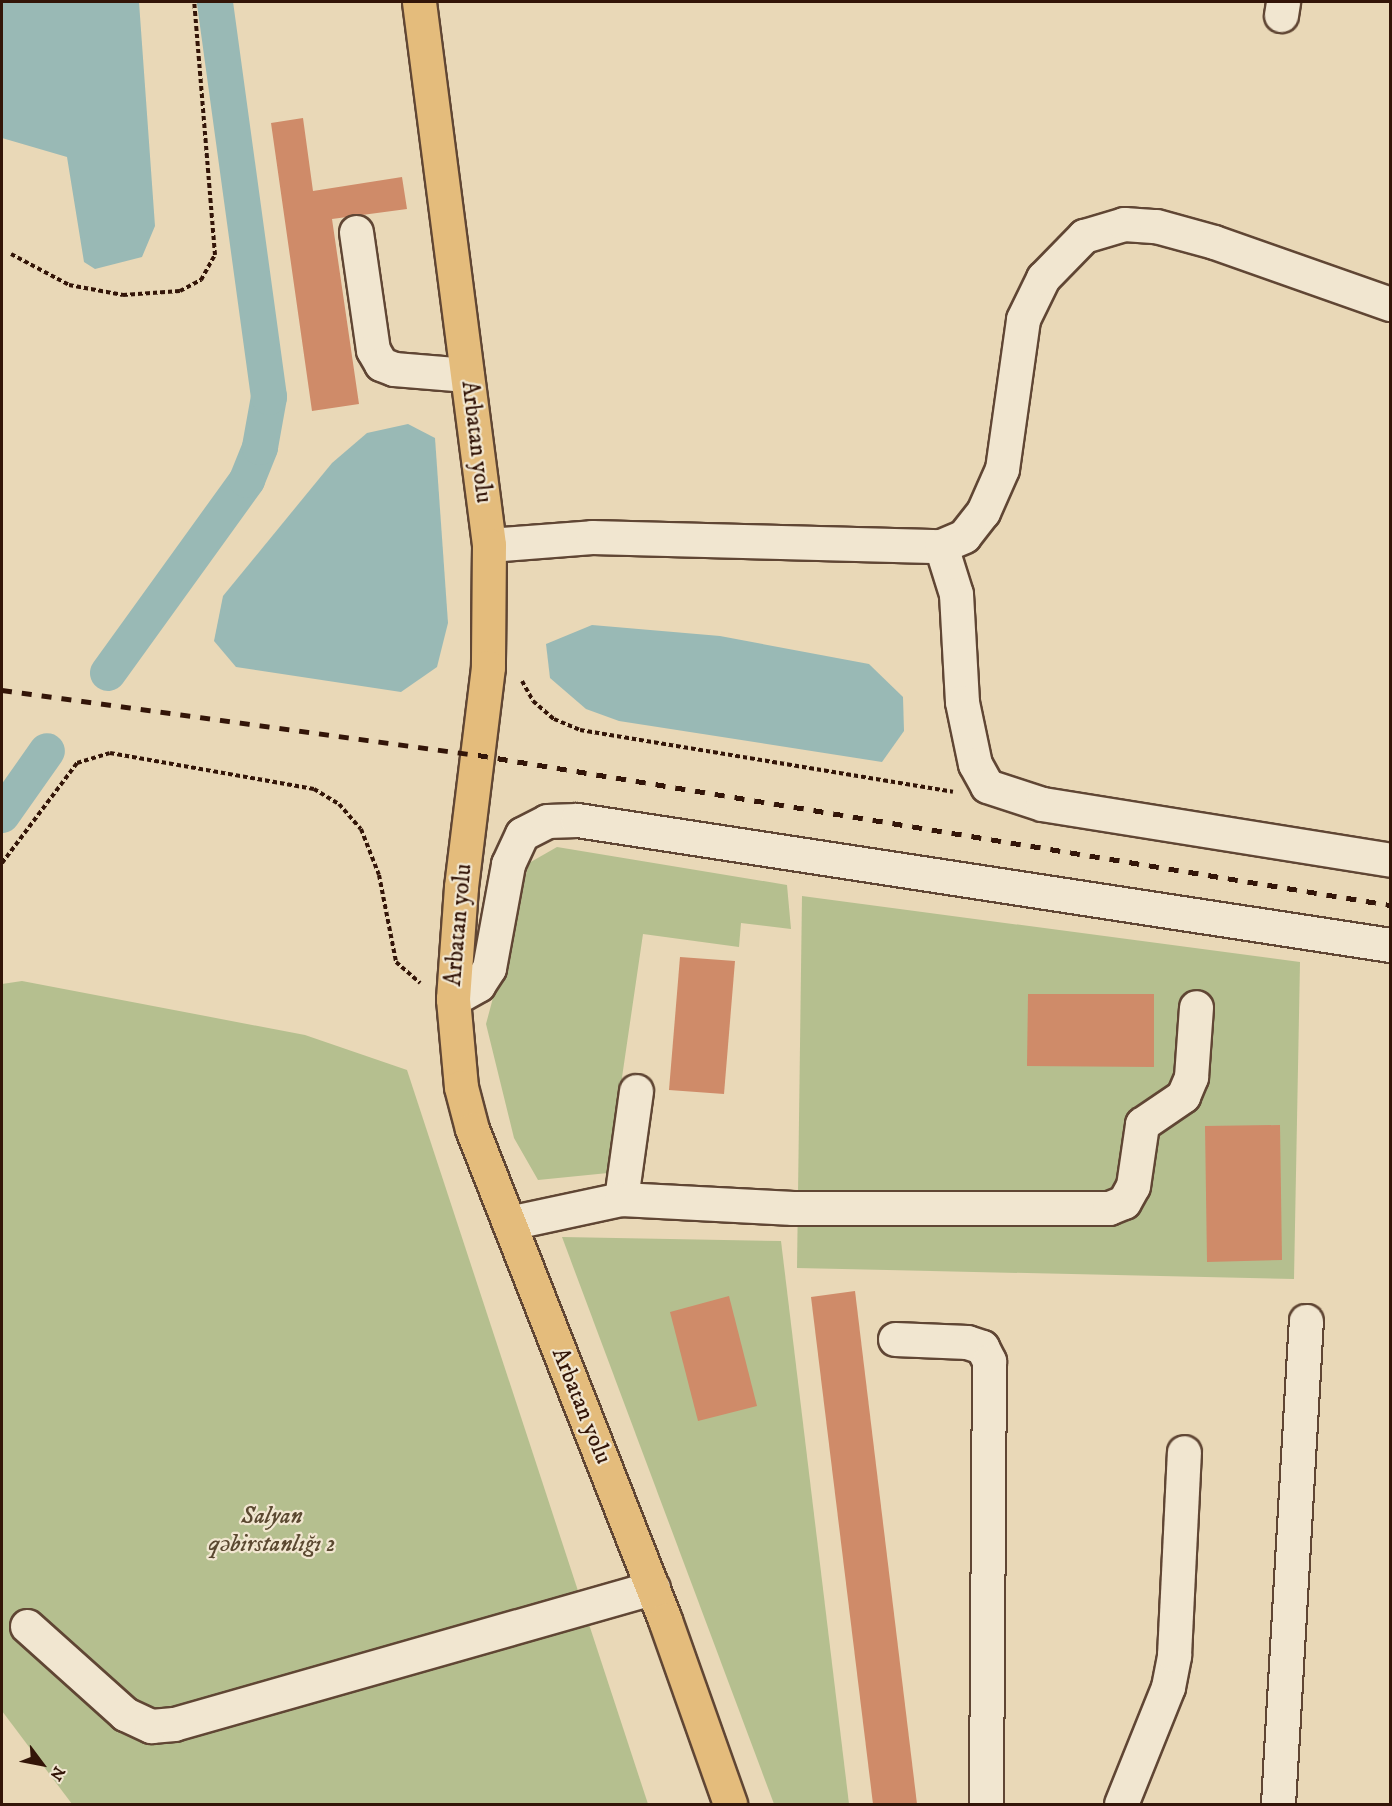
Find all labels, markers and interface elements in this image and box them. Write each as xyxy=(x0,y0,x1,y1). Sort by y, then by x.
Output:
street label: Arbatan yolu xyxy=(454,379,498,505)
street label: Arbatan yolu xyxy=(439,863,479,987)
street label: Arbatan yolu xyxy=(545,1344,617,1468)
park label: Salyan qəbirstanlığı 2 xyxy=(209,1503,335,1559)
north arrow xyxy=(12,1734,72,1794)
text: N xyxy=(45,1763,69,1784)

